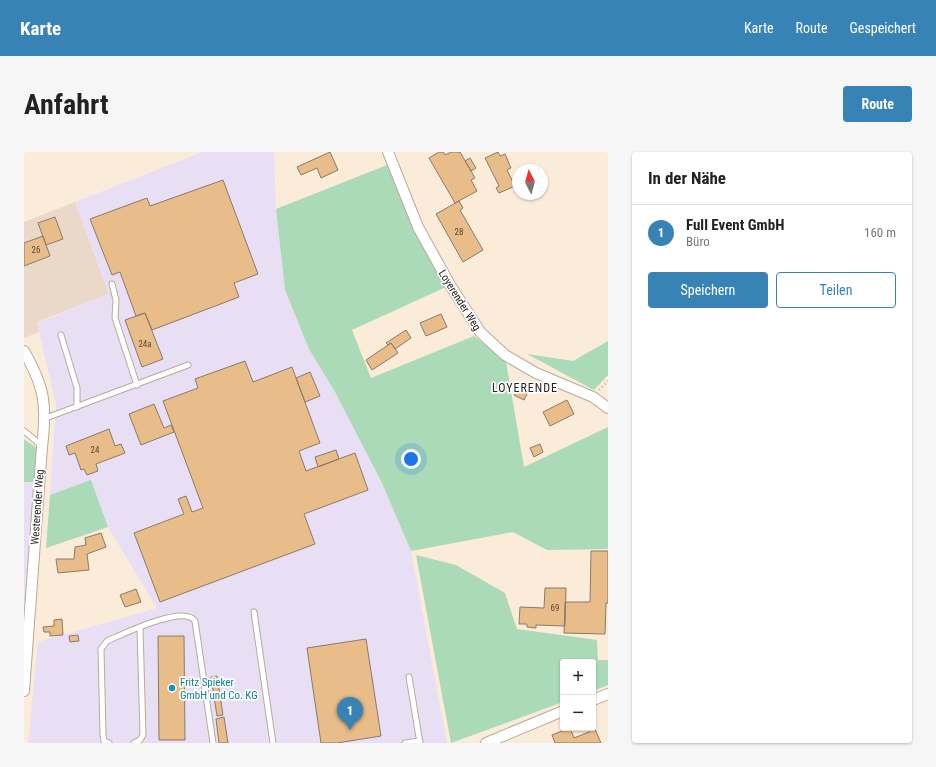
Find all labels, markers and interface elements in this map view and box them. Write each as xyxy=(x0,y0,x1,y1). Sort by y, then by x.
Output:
text: Karte xyxy=(20,17,61,40)
text: Karte xyxy=(744,20,774,36)
text: Route xyxy=(796,20,828,36)
text: Gespeichert xyxy=(850,20,916,36)
button: Route xyxy=(843,86,912,122)
text: Anfahrt xyxy=(24,88,109,121)
north arrow xyxy=(512,164,548,200)
text: In der Nähe xyxy=(648,168,726,188)
text: Full Event GmbH xyxy=(686,216,784,234)
text: 1 xyxy=(658,225,664,240)
text: 160 m xyxy=(864,225,896,240)
house number: 28 xyxy=(455,227,463,237)
text: Büro xyxy=(686,234,710,249)
house number: 26 xyxy=(32,245,40,255)
street label: Loyerender Weg xyxy=(436,267,483,333)
button: Speichern xyxy=(648,272,768,308)
button: Teilen xyxy=(776,272,896,308)
house number: 24a xyxy=(138,339,152,349)
district label: LOYERENDE xyxy=(492,381,558,395)
house number: 24 xyxy=(91,445,100,455)
your location xyxy=(401,449,421,469)
street label: Westerender Weg xyxy=(28,469,47,545)
house number: 69 xyxy=(551,603,559,613)
map controls xyxy=(560,659,596,731)
button: + xyxy=(560,659,596,695)
place label: Fritz Spieker GmbH und Co. KG xyxy=(180,676,258,702)
marker: Fritz Spieker GmbH und Co. KG xyxy=(167,683,177,693)
button: − xyxy=(560,695,596,731)
pin: 1 xyxy=(337,697,363,730)

